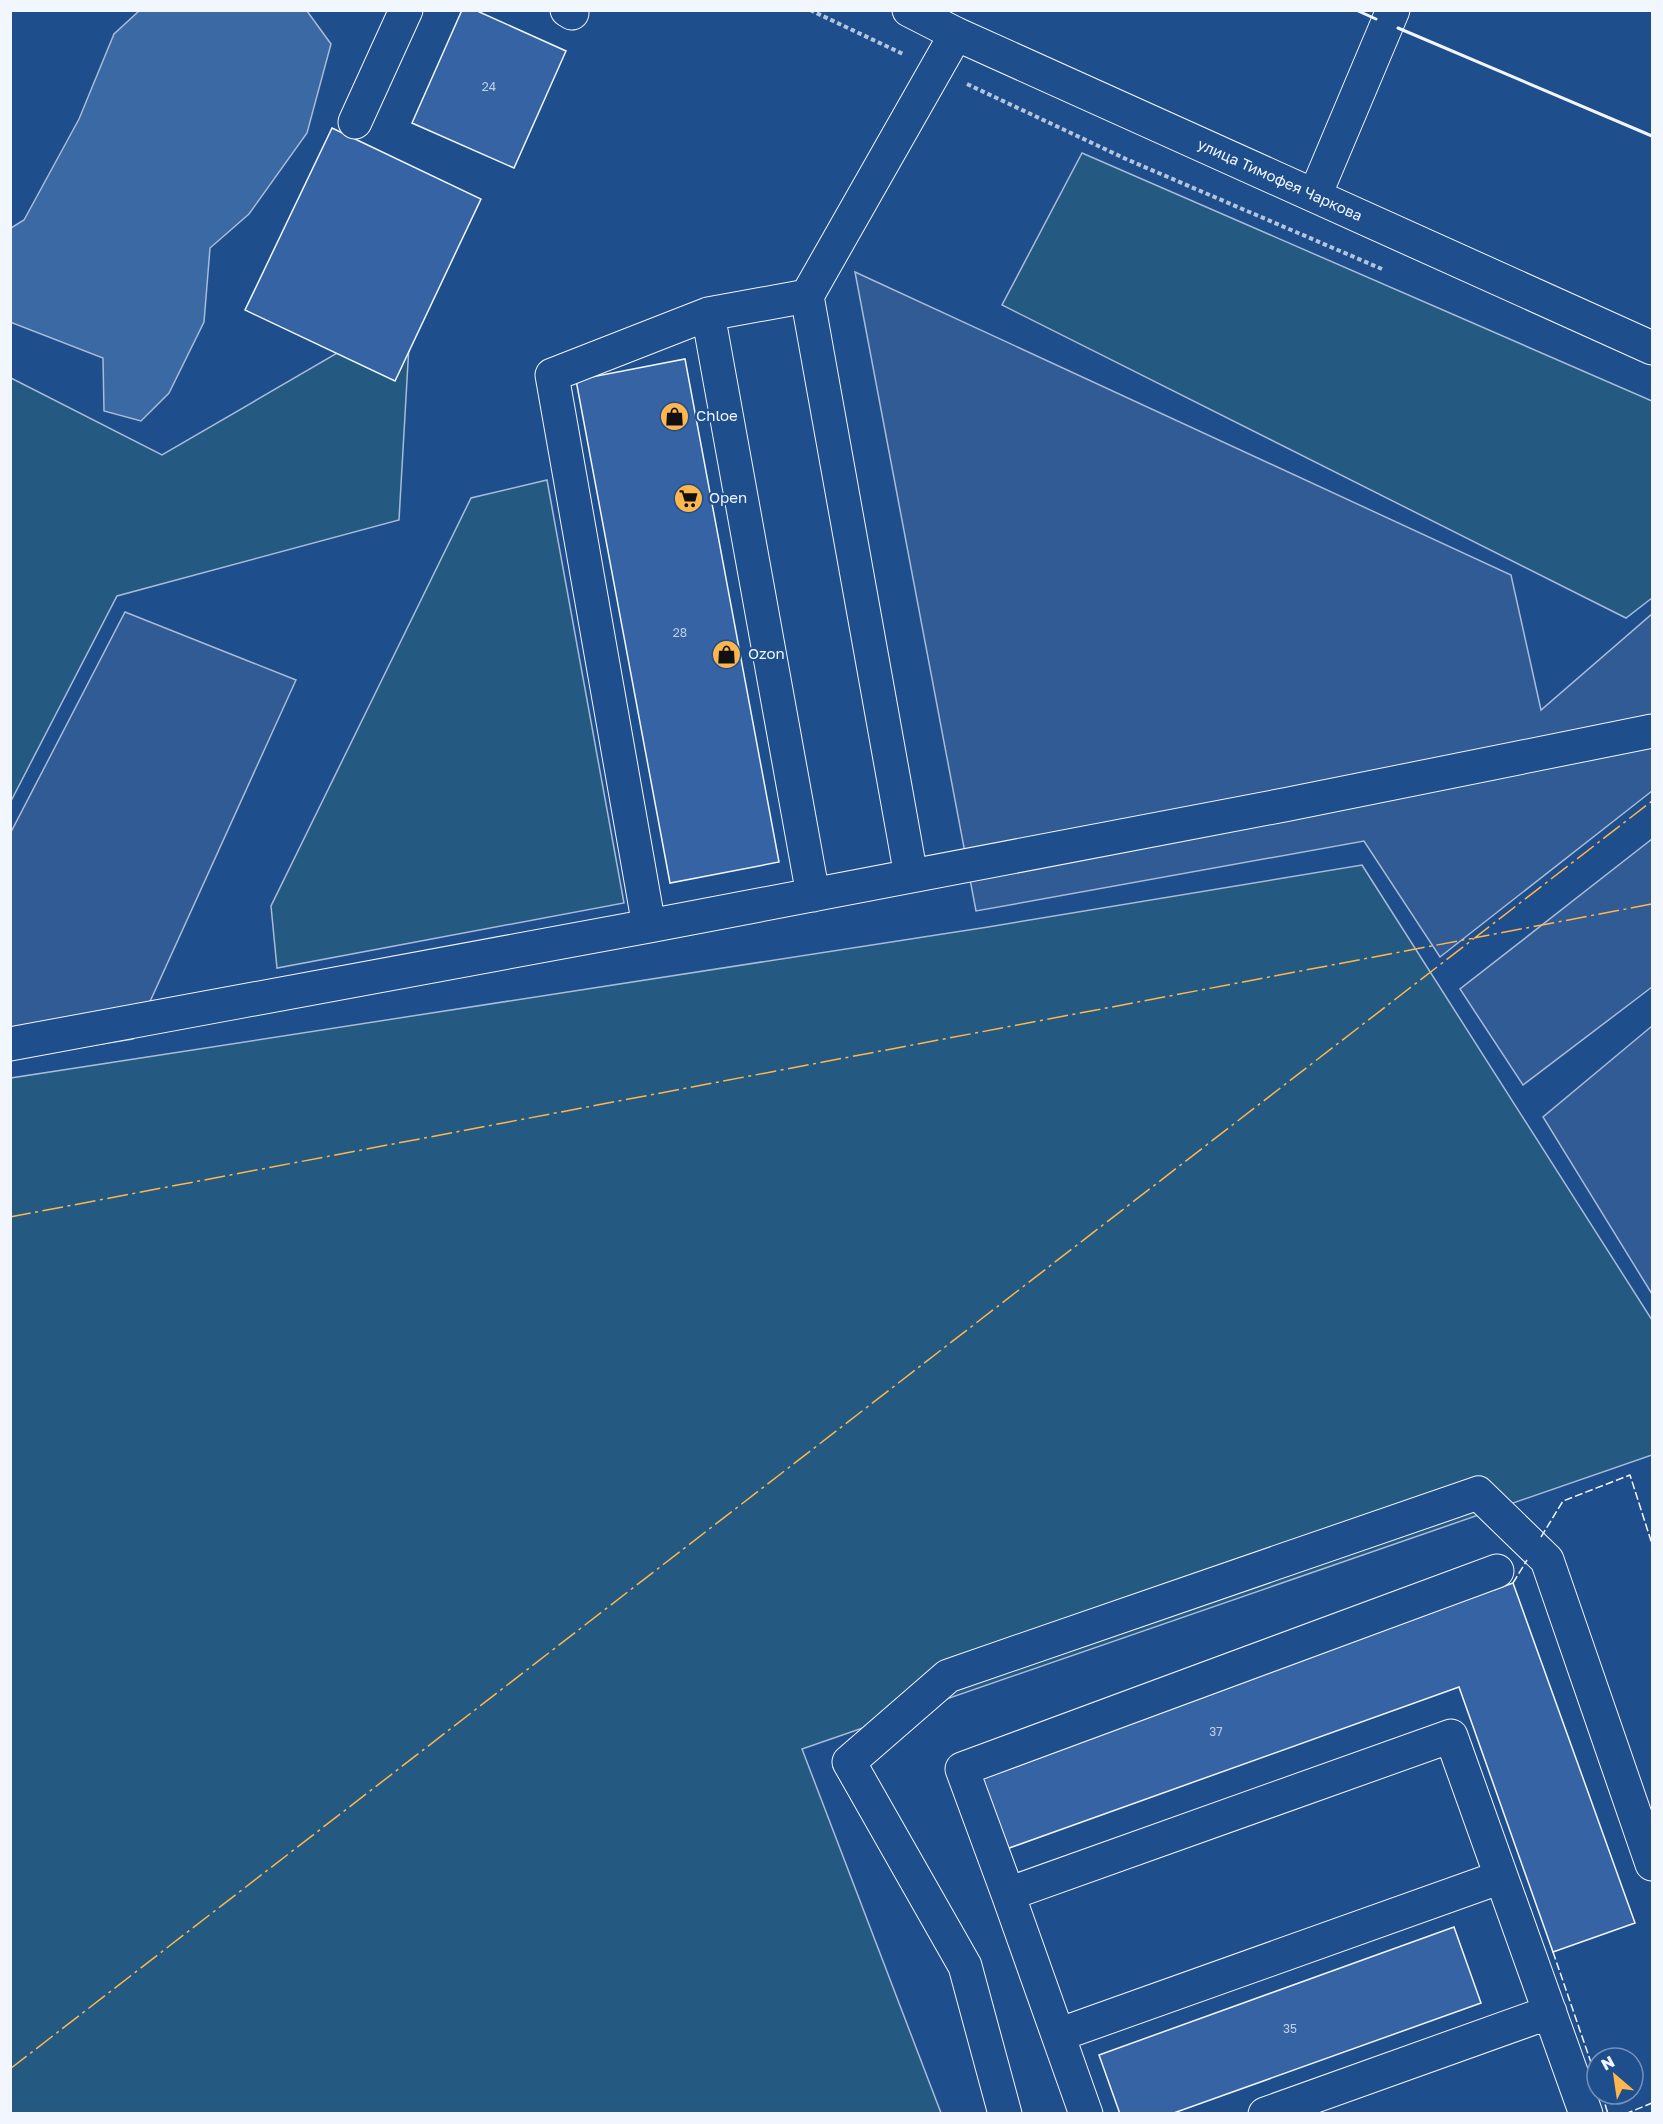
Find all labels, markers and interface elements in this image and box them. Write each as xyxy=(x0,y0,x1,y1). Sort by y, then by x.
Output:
house number: 24 xyxy=(482,79,496,94)
street label: улица Тимофея Чаркова xyxy=(1195,134,1365,224)
shop icon: Chloe xyxy=(659,400,691,432)
place label: Chloe xyxy=(696,406,738,424)
supermarket icon: Open xyxy=(672,482,704,514)
place label: Open xyxy=(709,488,747,506)
house number: 28 xyxy=(673,625,687,640)
shop icon: Ozon xyxy=(711,638,743,670)
place label: Ozon xyxy=(748,644,785,662)
house number: 37 xyxy=(1209,1724,1223,1739)
house number: 35 xyxy=(1283,2021,1297,2036)
north arrow xyxy=(1585,2046,1645,2106)
text: N xyxy=(1598,2051,1618,2075)

